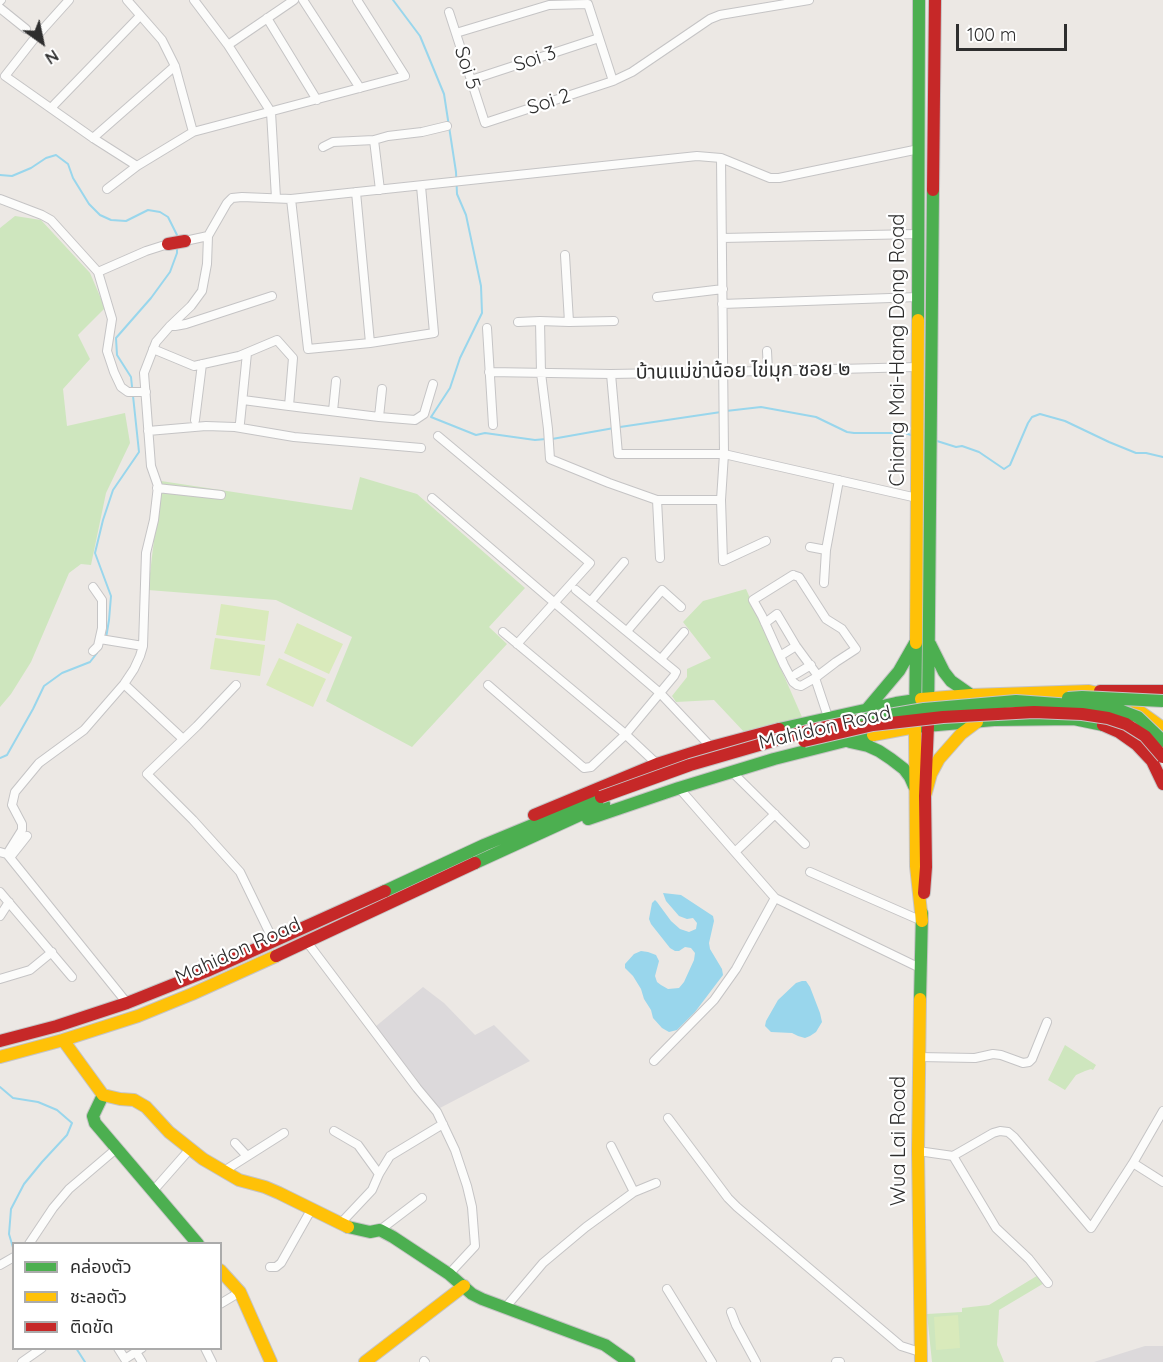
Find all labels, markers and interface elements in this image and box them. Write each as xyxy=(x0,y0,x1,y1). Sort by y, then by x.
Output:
north arrow xyxy=(12,12,72,72)
scale bar xyxy=(959,12,1070,50)
text: 100 m xyxy=(967,23,1016,46)
street label: Soi 3 xyxy=(511,41,559,77)
street label: Soi 5 xyxy=(449,43,485,93)
text: N xyxy=(41,46,62,69)
street label: Soi 2 xyxy=(524,84,574,120)
street label: Chiang Mai-Hang Dong Road xyxy=(886,214,910,486)
street label: บ้านแม่ข่าน้อย ไข่มุก ซอย ๒ xyxy=(635,357,851,385)
street label: Mahidon Road xyxy=(756,701,894,755)
street label: Mahidon Road xyxy=(171,913,305,989)
street label: Wua Lai Road xyxy=(887,1076,911,1206)
legend xyxy=(12,1242,222,1350)
text: คล่องตัว xyxy=(70,1255,132,1278)
text: ชะลอตัว xyxy=(70,1285,127,1308)
text: ติดขัด xyxy=(70,1315,113,1338)

